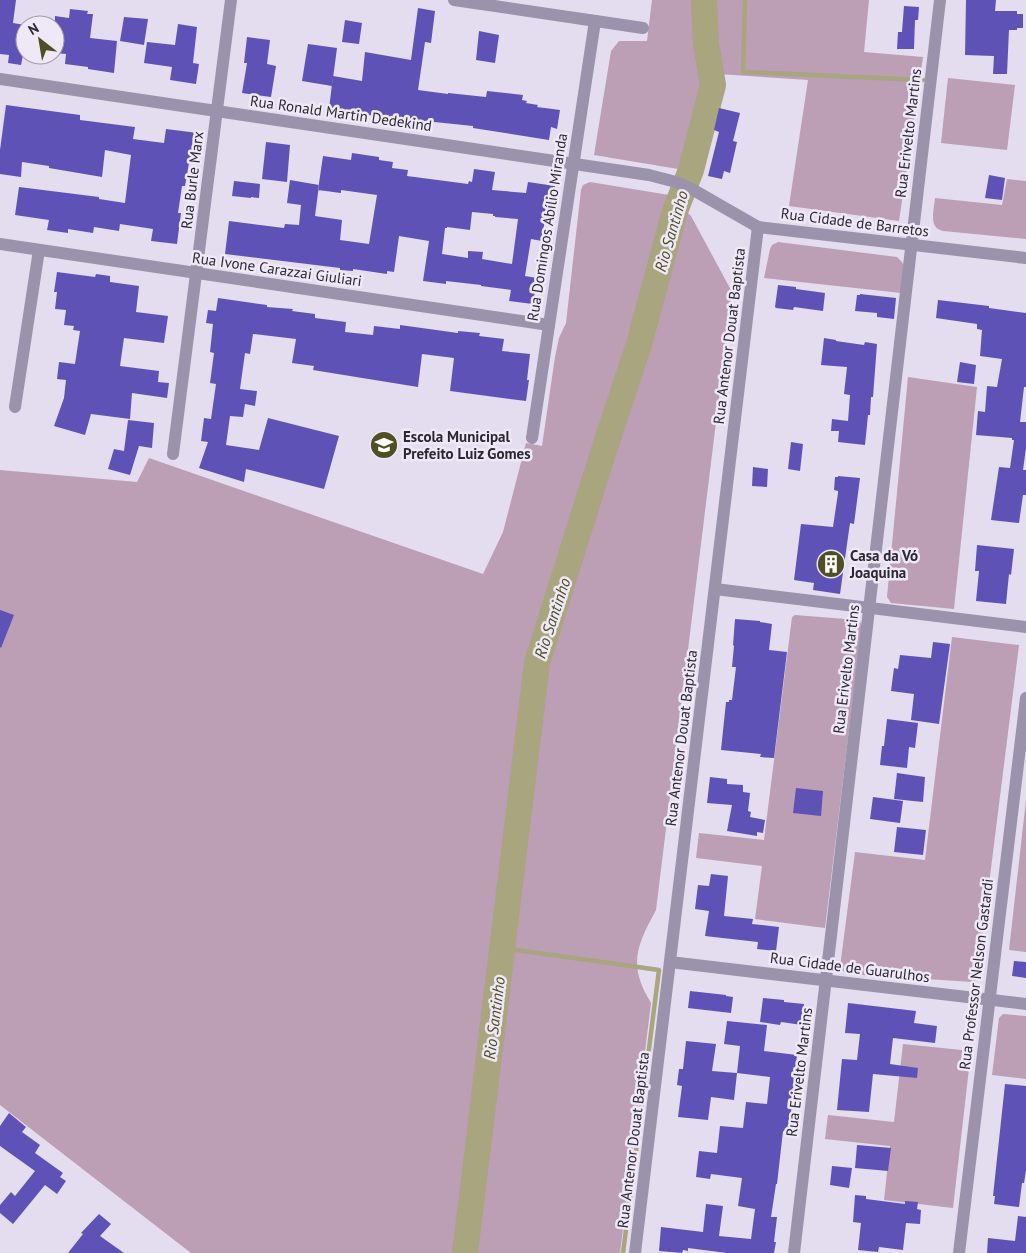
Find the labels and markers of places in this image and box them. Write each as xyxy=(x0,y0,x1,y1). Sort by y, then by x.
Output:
place label: Escola Municipal Prefeito Luiz Gomes xyxy=(403,427,531,463)
school or university icon: Escola Municipal Prefeito Luiz Gomes xyxy=(369,430,399,460)
place label: Casa da Vó Joaquina xyxy=(849,546,918,582)
building icon: Casa da Vó Joaquina xyxy=(816,549,846,579)

